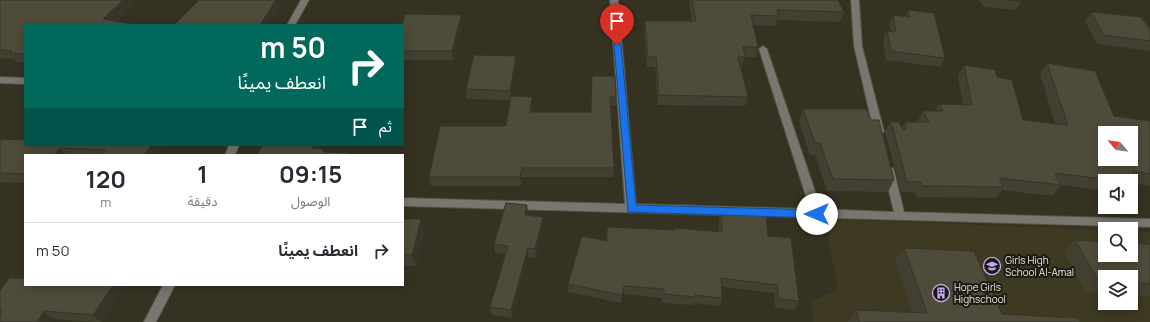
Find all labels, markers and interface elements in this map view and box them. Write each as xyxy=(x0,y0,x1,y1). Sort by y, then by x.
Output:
pin xyxy=(600,4,634,45)
icon: arrive xyxy=(606,10,628,32)
text: 50 m xyxy=(260,28,326,66)
icon: right xyxy=(340,40,392,92)
text: انعطف يمينًا xyxy=(237,70,326,94)
icon: arrive xyxy=(349,116,371,138)
text: ثم xyxy=(379,116,392,137)
north arrow xyxy=(1098,126,1138,166)
map controls xyxy=(1098,126,1138,310)
text: 1 xyxy=(197,157,208,190)
text: 09:15 xyxy=(279,157,342,190)
text: 120 xyxy=(86,162,126,195)
button: sound xyxy=(1098,174,1138,214)
text: دقيقة xyxy=(188,192,217,210)
text: الوصول xyxy=(291,192,330,210)
text: m xyxy=(100,193,111,211)
position arrow xyxy=(796,193,838,235)
button: search xyxy=(1098,222,1138,262)
text: 50 m xyxy=(36,240,70,261)
text: انعطف يمينًا xyxy=(278,240,358,261)
icon: right xyxy=(370,240,392,262)
place label: Girls High School Al-Amal xyxy=(1005,253,1074,279)
school or university icon: Girls High School Al-Amal xyxy=(982,256,1002,276)
button: layers xyxy=(1098,270,1138,310)
place label: Hope Girls Highschool xyxy=(954,280,1006,306)
building icon: Hope Girls Highschool xyxy=(931,283,951,303)

